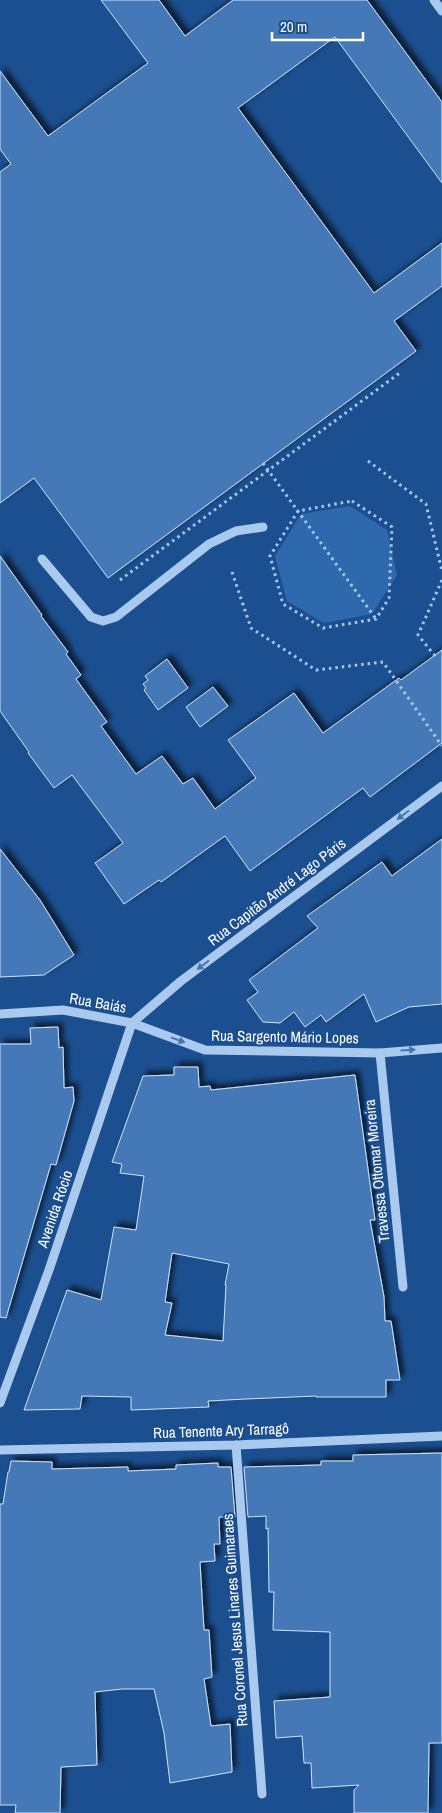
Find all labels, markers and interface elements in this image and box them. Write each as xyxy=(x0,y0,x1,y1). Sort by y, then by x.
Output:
scale bar xyxy=(272,10,363,42)
text: 20 m xyxy=(280,16,307,37)
one-way arrow xyxy=(396,810,410,820)
street label: Rua Capitão André Lago Páris xyxy=(203,833,350,950)
one-way arrow xyxy=(197,959,210,970)
street label: Rua Baiás xyxy=(68,987,128,1018)
street label: Rua Sargento Mário Lopes xyxy=(211,1025,359,1048)
one-way arrow xyxy=(171,1036,186,1044)
one-way arrow xyxy=(401,1046,417,1054)
street label: Travessa Ottomar Moreira xyxy=(359,1098,394,1244)
street label: Avenida Rócio xyxy=(31,1167,78,1251)
street label: Rua Tenente Ary Tarragô xyxy=(153,1418,289,1443)
street label: Rua Coronel Jesus Linares Guimaraes xyxy=(217,1513,252,1727)

